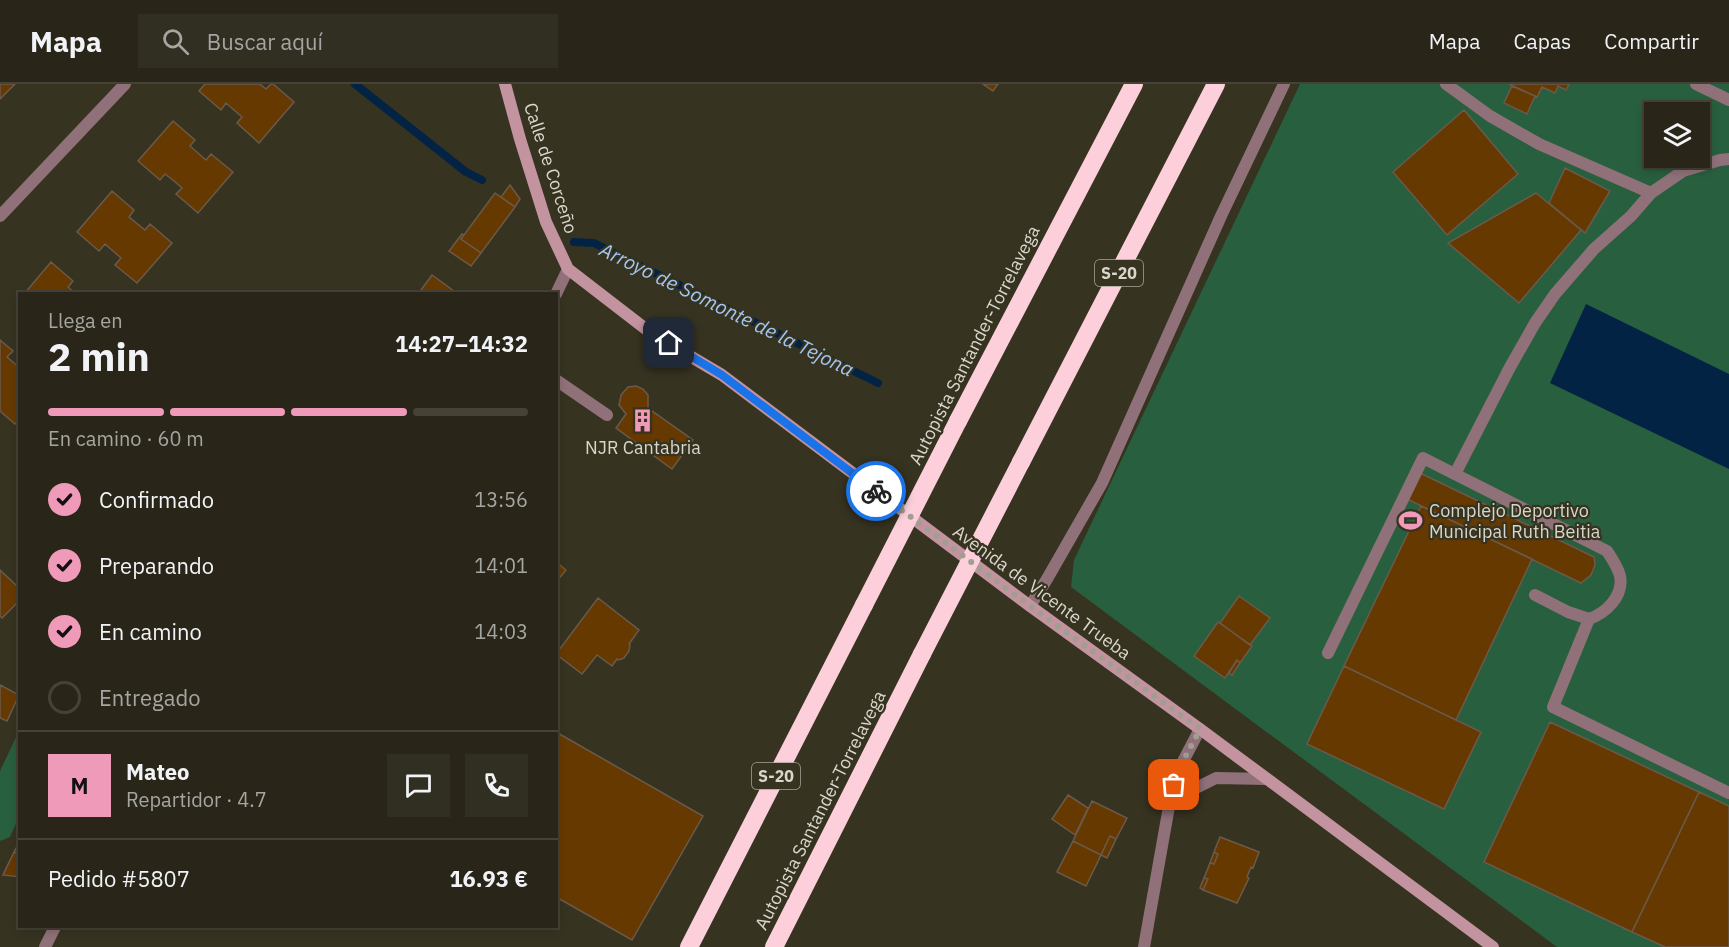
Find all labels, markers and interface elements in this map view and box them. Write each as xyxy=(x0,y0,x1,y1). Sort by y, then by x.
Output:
search box xyxy=(138,14,558,68)
text: Mapa xyxy=(30,23,102,60)
icon: search xyxy=(159,25,192,58)
text: Buscar aquí xyxy=(207,27,323,56)
text: Mapa xyxy=(1429,27,1480,55)
text: Capas xyxy=(1513,27,1571,55)
text: Compartir xyxy=(1604,27,1699,55)
street label: Calle de Corceño xyxy=(519,100,583,236)
map controls xyxy=(1644,102,1710,168)
button: layers xyxy=(1644,102,1710,168)
street label: Autopista Santander-Torrelavega xyxy=(904,221,1045,468)
water label: Arroyo de Somonte de la Tejona xyxy=(594,235,859,382)
road number: S-20 xyxy=(1095,260,1143,286)
text: Llega en xyxy=(48,307,123,334)
pin xyxy=(643,317,694,368)
icon: home xyxy=(652,326,685,359)
text: 14:27–14:32 xyxy=(395,329,528,358)
text: 2 min xyxy=(48,331,150,382)
building icon: NJR Cantabria xyxy=(630,408,656,434)
text: En camino · 60 m xyxy=(48,425,204,452)
place label: NJR Cantabria xyxy=(585,436,701,459)
courier xyxy=(846,461,906,521)
icon: bike xyxy=(860,475,893,508)
icon: check xyxy=(48,483,81,516)
text: Confirmado xyxy=(99,485,214,514)
text: 13:56 xyxy=(474,486,528,513)
place label: Complejo Deportivo Municipal Ruth Beitia xyxy=(1429,499,1601,543)
sports icon: Complejo Deportivo Municipal Ruth Beitia xyxy=(1398,507,1424,533)
street label: Avenida de Vicente Trueba xyxy=(948,520,1136,665)
icon: check xyxy=(48,549,81,582)
text: Preparando xyxy=(99,551,214,580)
text: 14:01 xyxy=(474,552,528,579)
icon: check xyxy=(48,615,81,648)
text: En camino xyxy=(99,617,202,646)
text: 14:03 xyxy=(474,618,528,645)
text: Entregado xyxy=(99,683,200,712)
street label: Autopista Santander-Torrelavega xyxy=(750,686,891,933)
button: chat xyxy=(387,754,450,817)
button: phone xyxy=(465,754,528,817)
text: Mateo xyxy=(126,757,190,786)
pin xyxy=(1148,759,1199,810)
road number: S-20 xyxy=(752,763,800,789)
icon: bag xyxy=(1157,768,1190,801)
text: M xyxy=(70,771,89,800)
text: Repartidor · 4.7 xyxy=(126,786,267,813)
text: Pedido #5807 xyxy=(48,864,190,893)
text: 16.93 € xyxy=(449,864,528,893)

